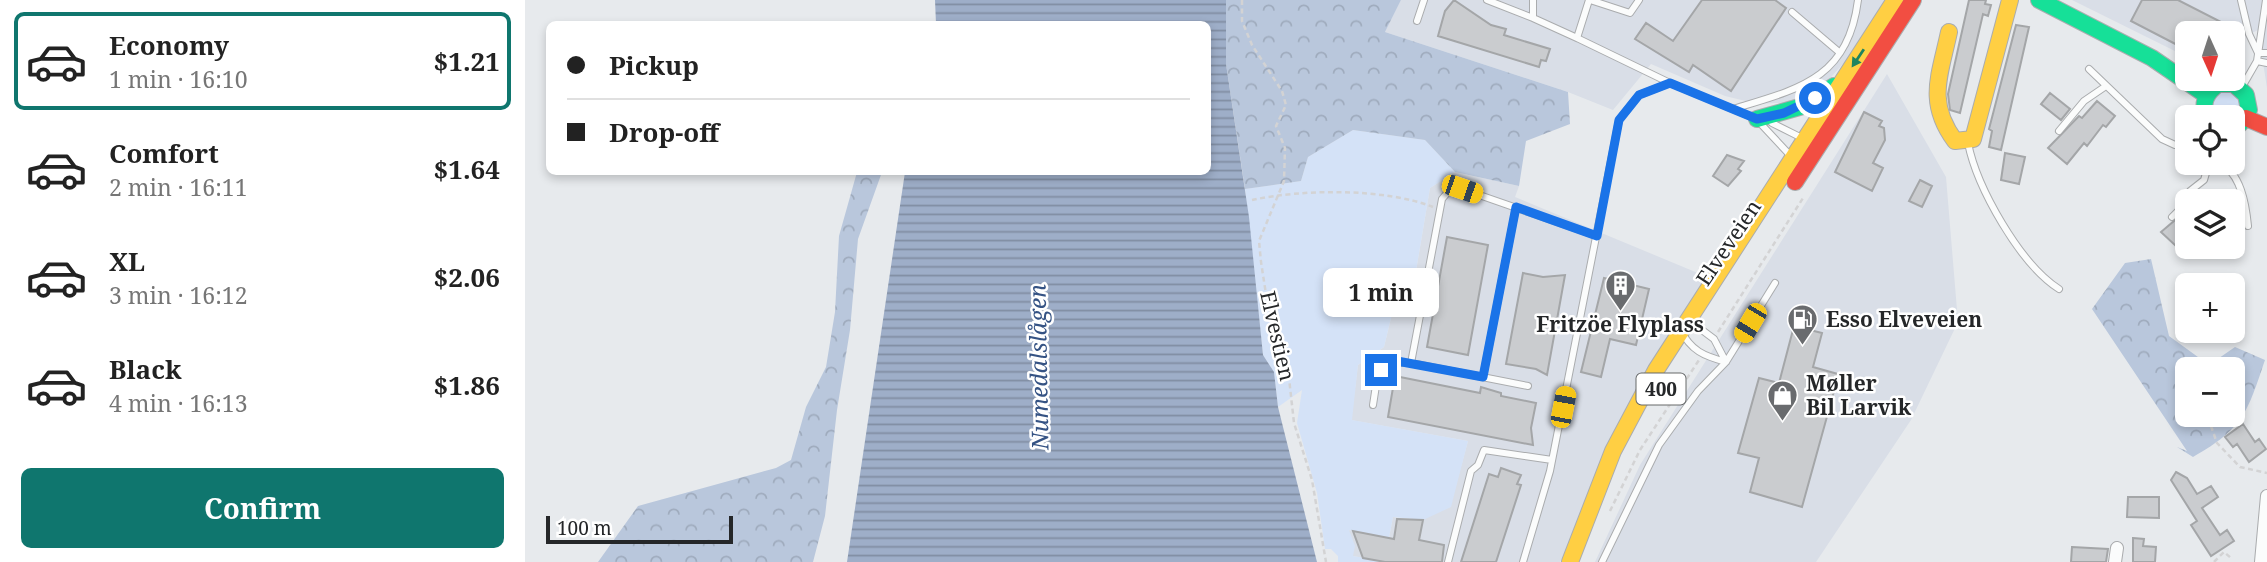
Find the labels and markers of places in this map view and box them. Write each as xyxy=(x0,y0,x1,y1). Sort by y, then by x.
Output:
building icon: Fritzöe Flyplass xyxy=(1603,268,1637,312)
fuel station icon: Esso Elveveien xyxy=(1786,303,1820,347)
place label: Esso Elveveien xyxy=(1826,305,1982,333)
place label: Fritzöe Flyplass xyxy=(1536,310,1704,338)
place label: Møller Bil Larvik xyxy=(1806,369,1912,421)
shop icon: Møller Bil Larvik xyxy=(1766,379,1800,423)

